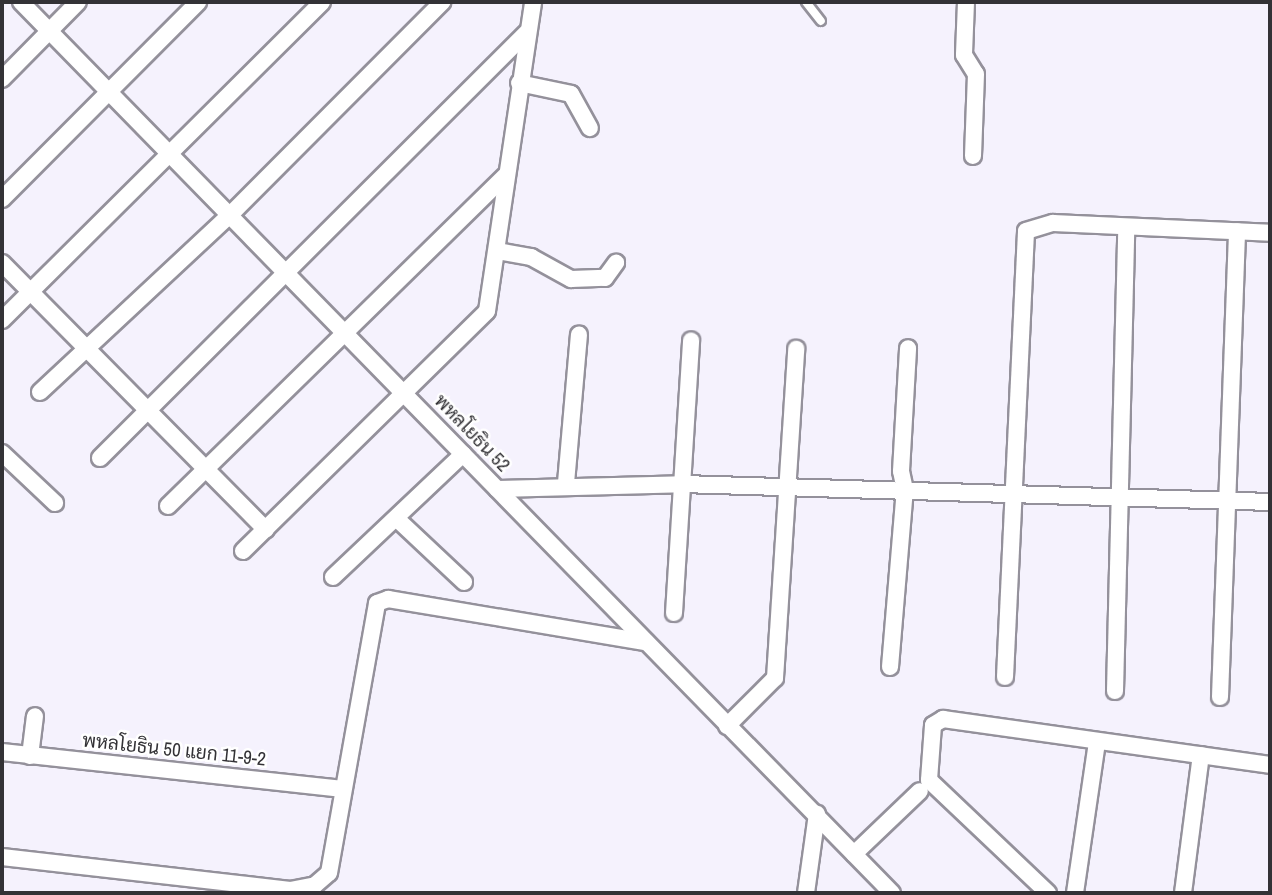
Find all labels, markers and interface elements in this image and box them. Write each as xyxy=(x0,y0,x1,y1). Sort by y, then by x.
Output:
street label: พหลโยธิน 52 xyxy=(429,390,515,476)
street label: พหลโยธิน 50 แยก 11-9-2 xyxy=(81,729,267,771)

